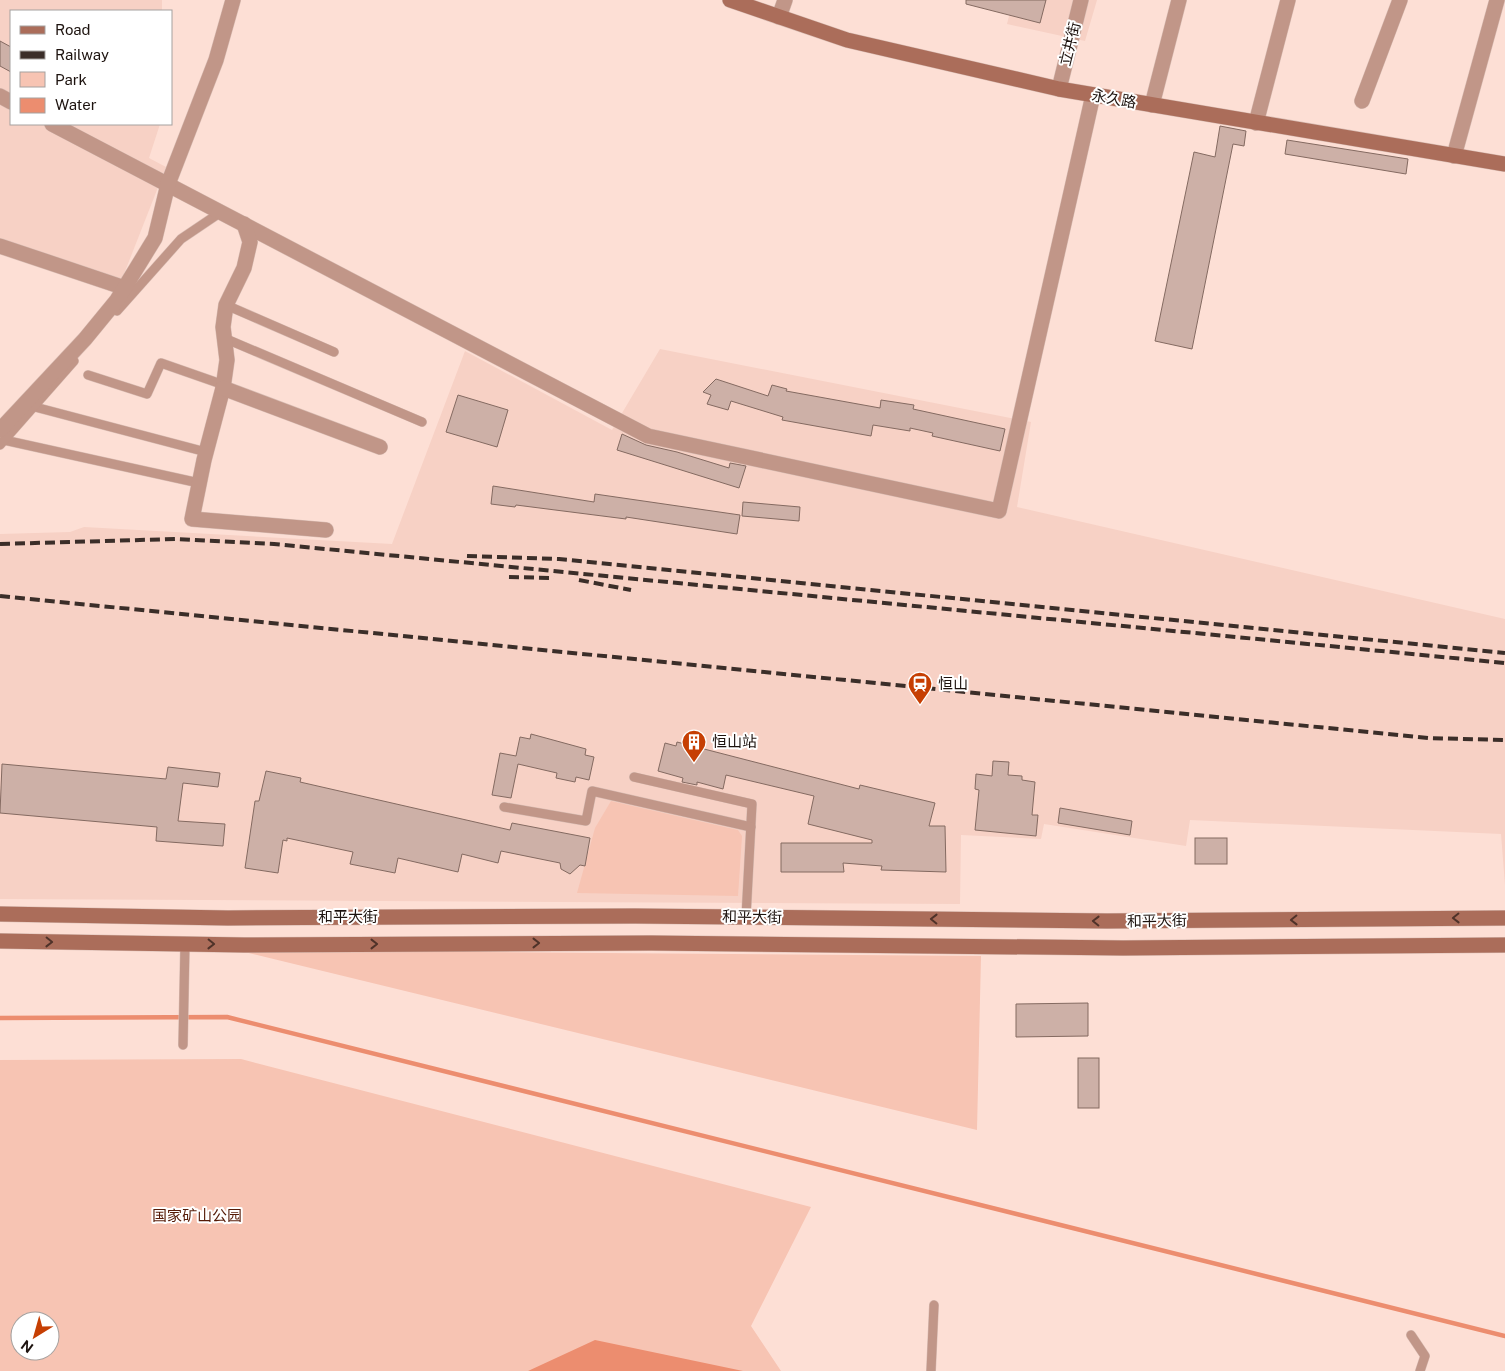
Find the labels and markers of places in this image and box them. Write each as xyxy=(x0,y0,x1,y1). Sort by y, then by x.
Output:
station icon: 恒山 xyxy=(907,671,933,705)
place label: 恒山 xyxy=(938,675,968,692)
building icon: 恒山站 xyxy=(681,729,707,763)
place label: 恒山站 xyxy=(712,733,757,750)

